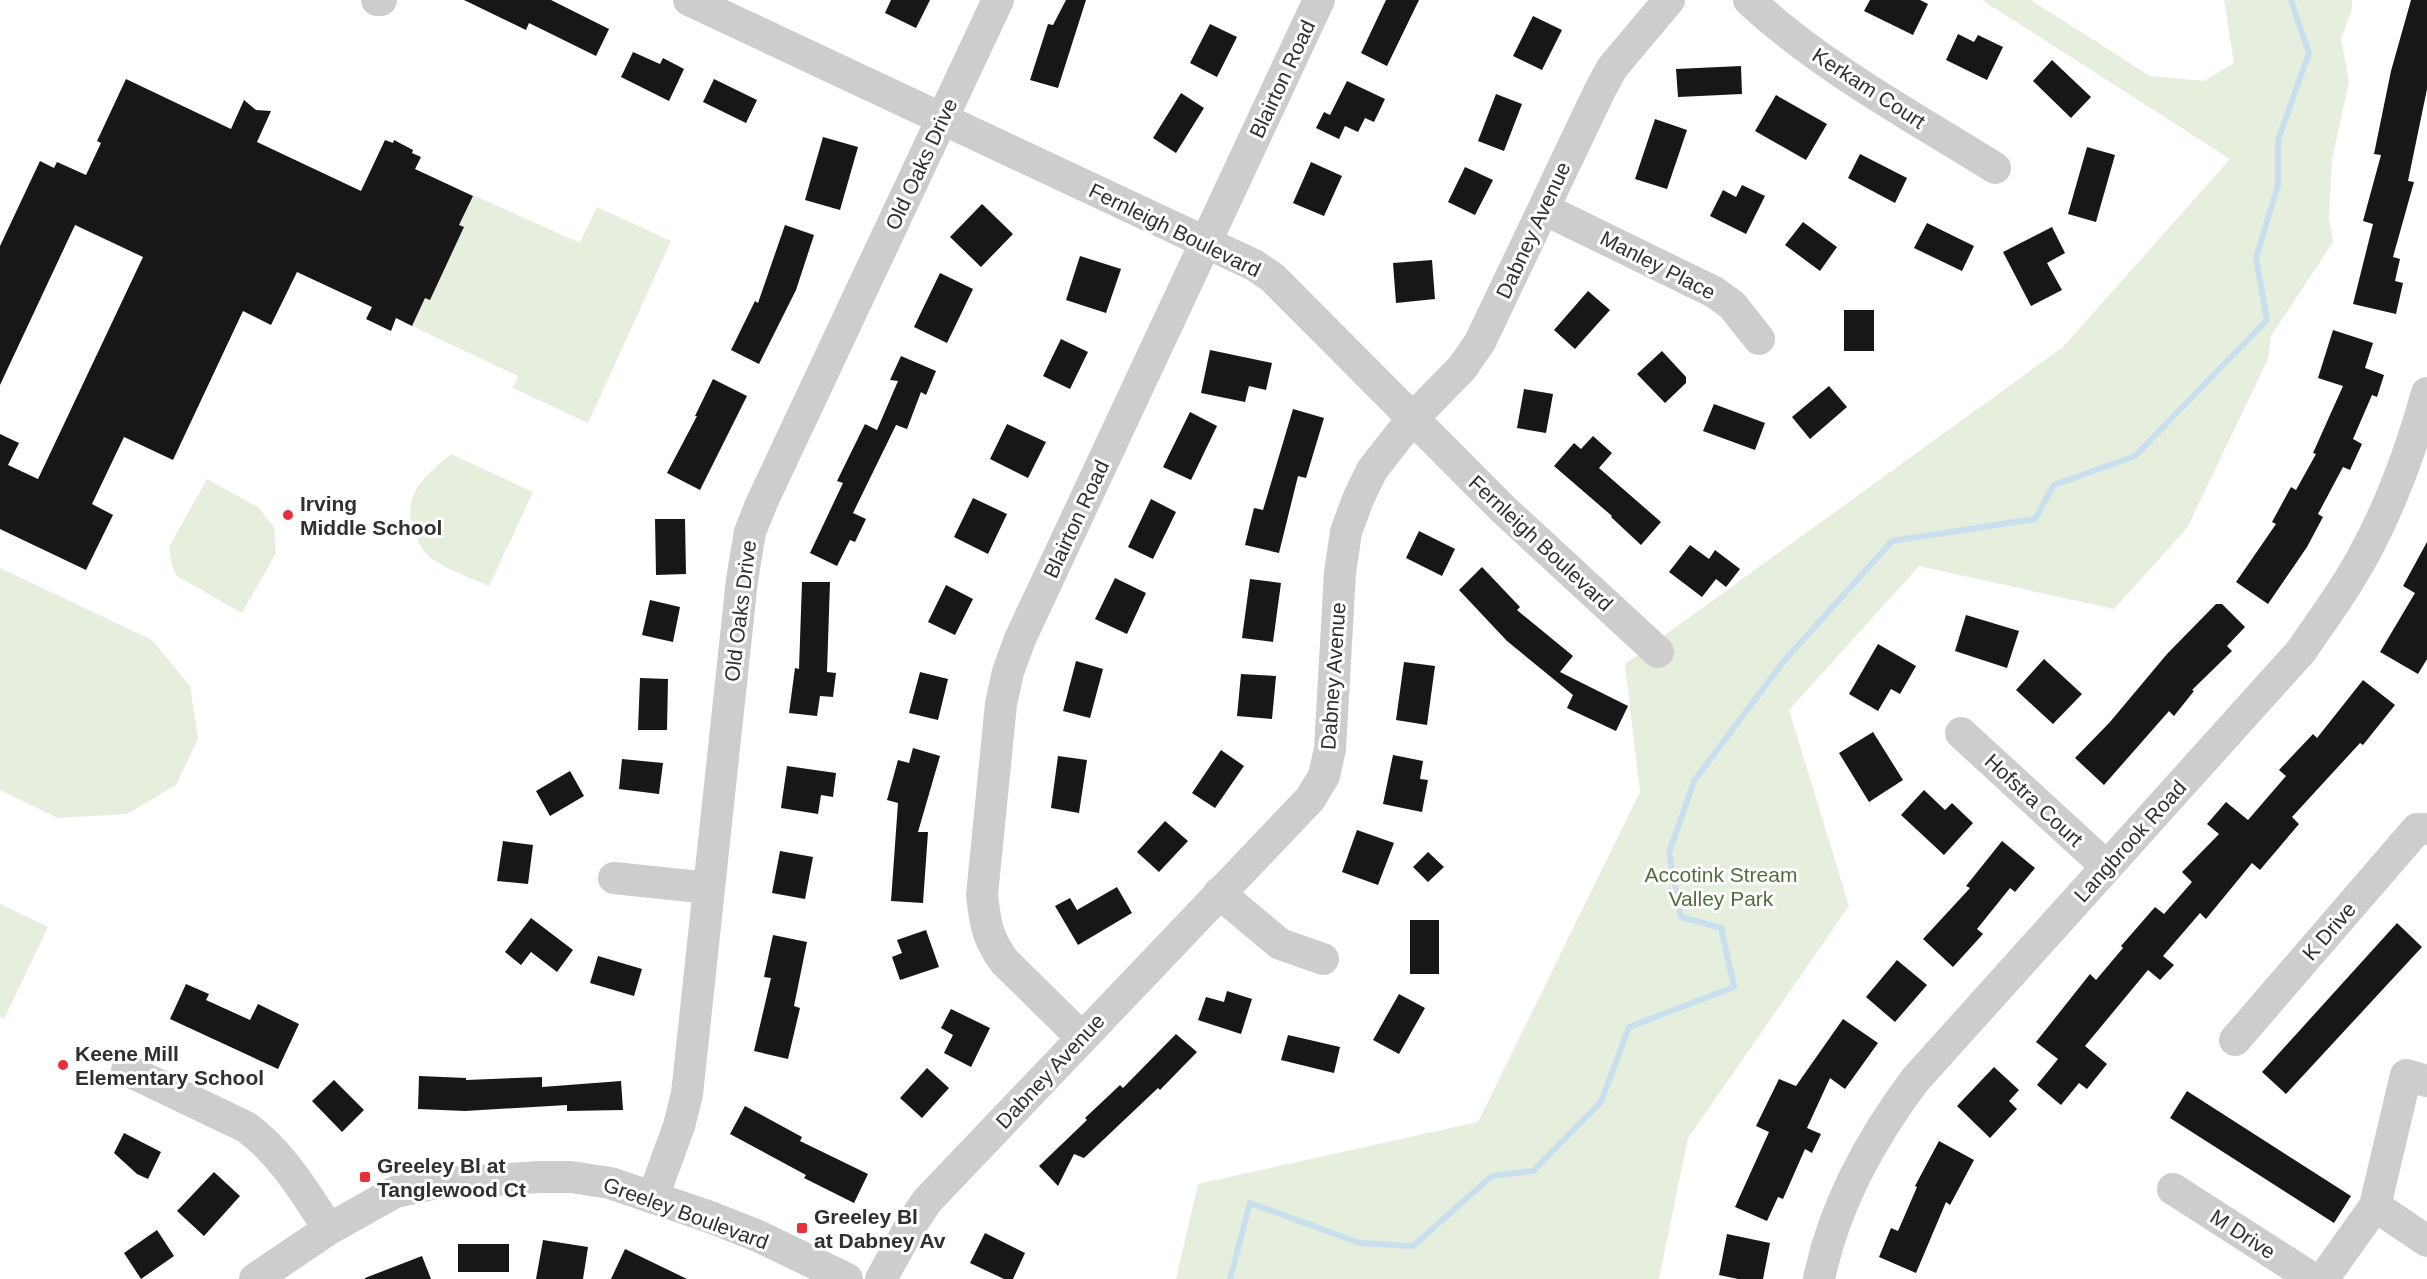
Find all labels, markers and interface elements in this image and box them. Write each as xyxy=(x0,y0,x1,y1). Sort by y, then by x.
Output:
street label: Blairton Road xyxy=(1245,16,1319,142)
street label: Kerkam Court xyxy=(1808,43,1930,133)
street label: Old Oaks Drive xyxy=(880,95,962,233)
street label: Dabney Avenue xyxy=(1491,158,1575,302)
street label: Fernleigh Boulevard xyxy=(1085,178,1265,282)
street label: Manley Place xyxy=(1597,226,1719,304)
street label: Blairton Road xyxy=(1039,456,1113,582)
street label: Fernleigh Boulevard xyxy=(1464,470,1618,616)
place label: Irving Middle School xyxy=(300,492,442,539)
marker: Irving Middle School xyxy=(281,508,295,522)
street label: Old Oaks Drive xyxy=(720,539,760,683)
street label: Dabney Avenue xyxy=(1316,601,1350,751)
street label: Hofstra Court xyxy=(1980,749,2088,851)
street label: Langbrook Road xyxy=(2069,776,2191,906)
park label: Accotink Stream Valley Park xyxy=(1645,863,1797,910)
street label: K Drive xyxy=(2298,897,2360,965)
street label: Dabney Avenue xyxy=(991,1009,1109,1133)
place label: Keene Mill Elementary School xyxy=(75,1042,264,1089)
marker: Keene Mill Elementary School xyxy=(56,1058,70,1072)
place label: Greeley Bl at Tanglewood Ct xyxy=(377,1154,526,1201)
marker: Greeley Bl at Tanglewood Ct xyxy=(358,1170,372,1184)
street label: Greeley Boulevard xyxy=(600,1172,772,1254)
place label: Greeley Bl at Dabney Av xyxy=(814,1205,946,1252)
street label: M Drive xyxy=(2206,1205,2280,1263)
marker: Greeley Bl at Dabney Av xyxy=(795,1221,809,1235)

